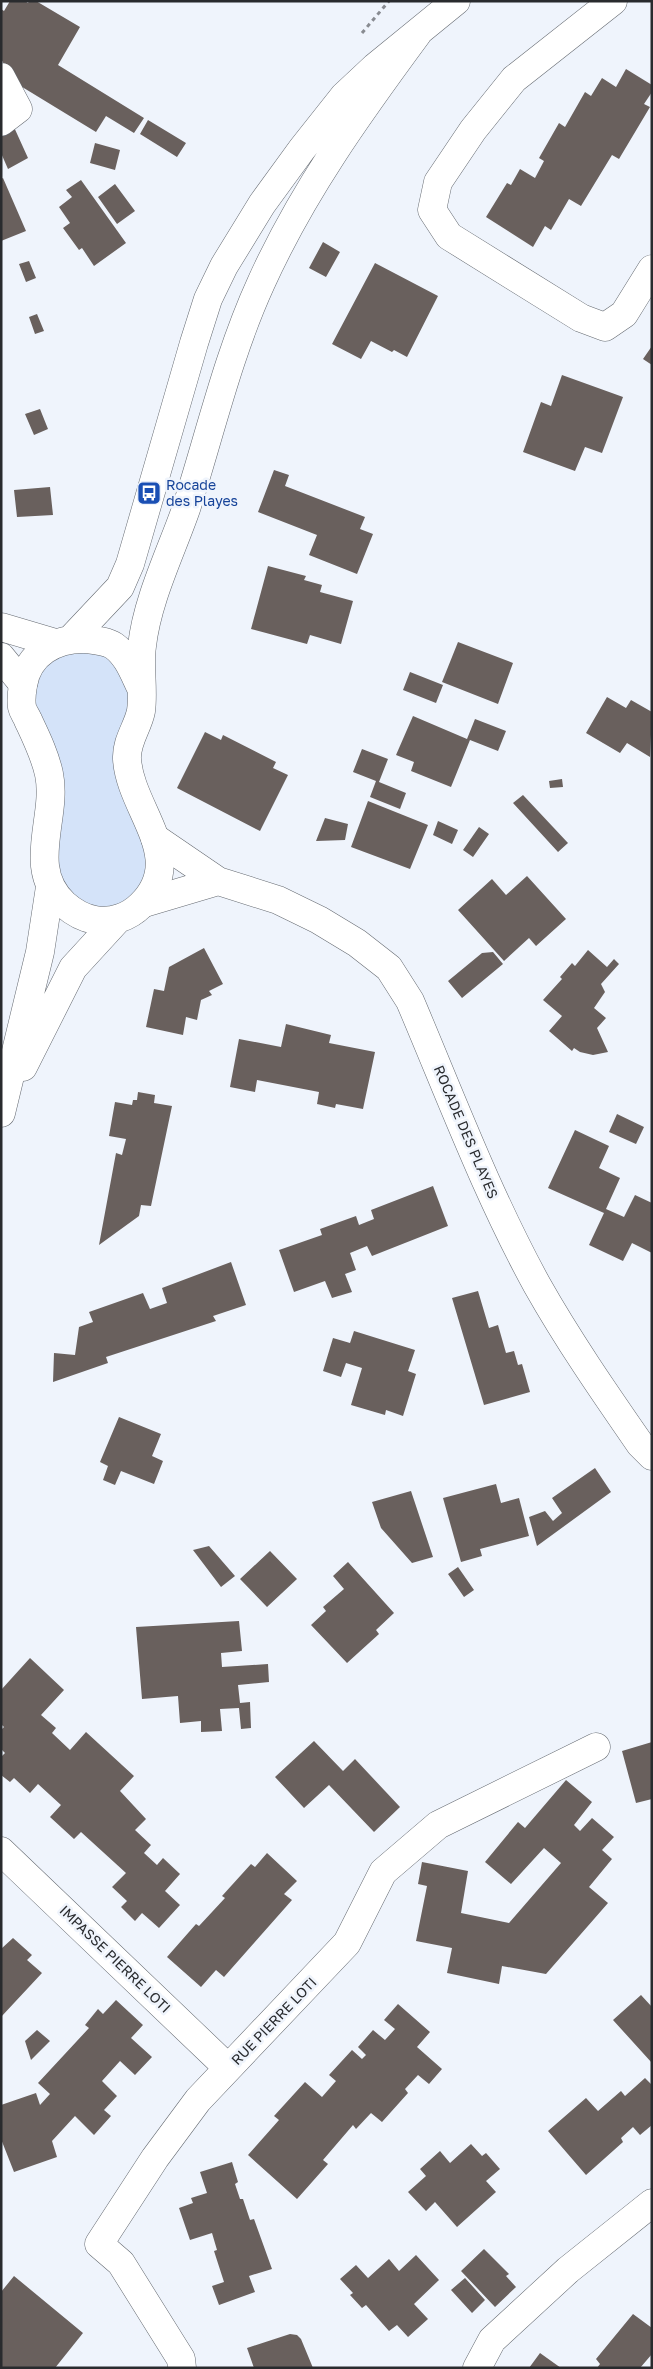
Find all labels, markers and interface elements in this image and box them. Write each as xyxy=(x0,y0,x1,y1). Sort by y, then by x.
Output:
place label: Rocade des Playes xyxy=(166,476,238,509)
bus stop icon: Rocade des Playes xyxy=(136,480,162,506)
street label: ROCADE DES PLAYES xyxy=(431,1063,502,1201)
street label: IMPASSE PIERRE LOTI xyxy=(56,1901,174,2016)
street label: RUE PIERRE LOTI xyxy=(227,1973,320,2068)

